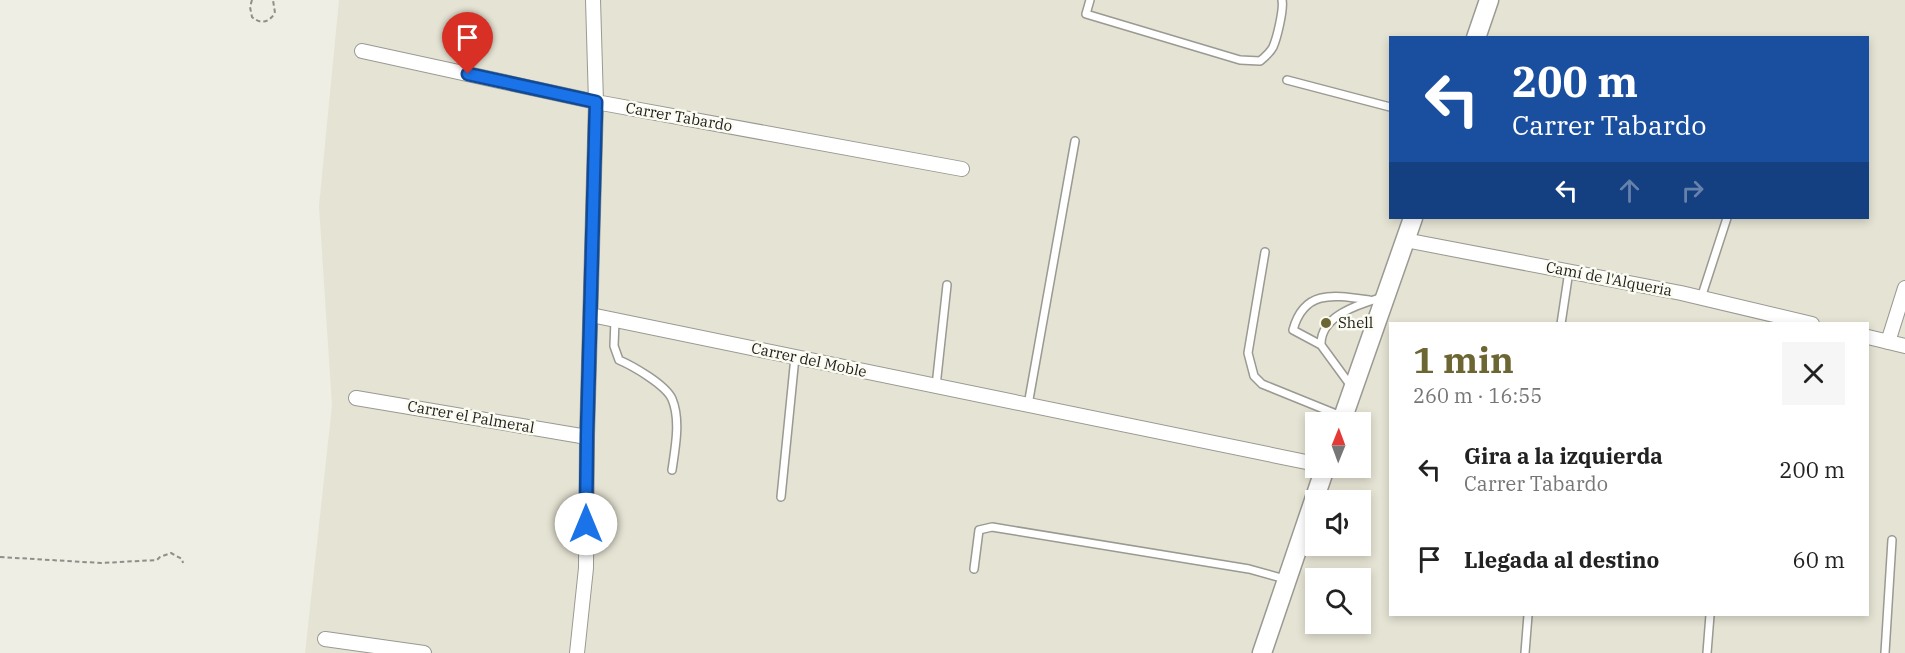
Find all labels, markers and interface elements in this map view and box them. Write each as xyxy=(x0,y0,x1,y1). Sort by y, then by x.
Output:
pin xyxy=(442,12,493,74)
icon: arrive xyxy=(451,21,484,54)
text: 200 m xyxy=(1512,54,1638,109)
icon: left xyxy=(1413,60,1491,138)
street label: Carrer Tabardo xyxy=(624,98,734,135)
text: Carrer Tabardo xyxy=(1512,107,1706,142)
icon: left xyxy=(1550,174,1583,207)
icon: ahead xyxy=(1613,174,1646,207)
icon: right xyxy=(1676,174,1709,207)
street label: Camí de l'Alqueria xyxy=(1544,257,1674,300)
place label: Shell xyxy=(1338,313,1373,332)
marker: Shell xyxy=(1319,316,1333,330)
text: 1 min xyxy=(1413,336,1514,383)
street label: Carrer del Moble xyxy=(750,338,869,381)
button: close xyxy=(1782,342,1845,405)
text: 260 m · 16:55 xyxy=(1413,382,1542,409)
street label: Carrer el Palmeral xyxy=(406,396,536,437)
north arrow xyxy=(1305,412,1371,478)
map controls xyxy=(1305,412,1371,634)
text: Gira a la izquierda xyxy=(1464,441,1663,470)
icon: left xyxy=(1413,453,1446,486)
text: 200 m xyxy=(1779,455,1845,484)
text: Carrer Tabardo xyxy=(1464,470,1608,497)
button: sound xyxy=(1305,490,1371,556)
position arrow xyxy=(554,492,618,556)
icon: arrive xyxy=(1413,543,1446,576)
text: Llegada al destino xyxy=(1464,545,1659,574)
text: 60 m xyxy=(1793,545,1845,574)
button: search xyxy=(1305,568,1371,634)

